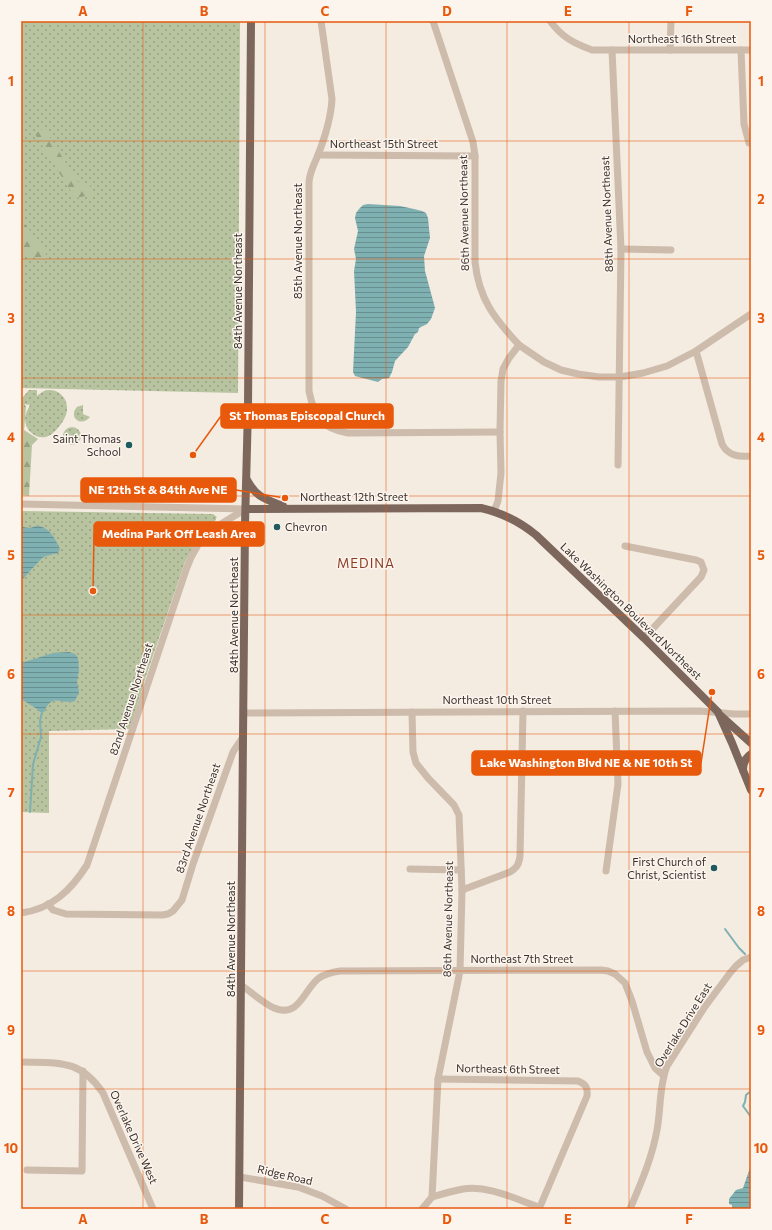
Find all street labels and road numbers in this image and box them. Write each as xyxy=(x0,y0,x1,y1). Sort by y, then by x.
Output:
street label: Northeast 16th Street xyxy=(628,32,737,45)
street label: Northeast 15th Street xyxy=(330,137,439,150)
street label: 86th Avenue Northeast xyxy=(456,154,471,271)
street label: 88th Avenue Northeast xyxy=(598,155,615,272)
street label: 85th Avenue Northeast xyxy=(291,183,304,299)
street label: 84th Avenue Northeast xyxy=(231,232,244,349)
street label: Northeast 12th Street xyxy=(300,490,409,503)
street label: Lake Washington Boulevard Northeast xyxy=(558,540,705,682)
street label: 84th Avenue Northeast xyxy=(227,556,240,673)
street label: 82nd Avenue Northeast xyxy=(106,641,155,757)
street label: Northeast 10th Street xyxy=(442,693,552,706)
street label: 83rd Avenue Northeast xyxy=(173,761,223,875)
street label: 86th Avenue Northeast xyxy=(440,860,455,977)
street label: 84th Avenue Northeast xyxy=(224,880,237,997)
street label: Northeast 7th Street xyxy=(470,952,574,965)
street label: Overlake Drive East xyxy=(651,980,714,1069)
street label: Northeast 6th Street xyxy=(456,1061,561,1076)
street label: Overlake Drive West xyxy=(108,1088,161,1186)
street label: Ridge Road xyxy=(256,1162,314,1187)

